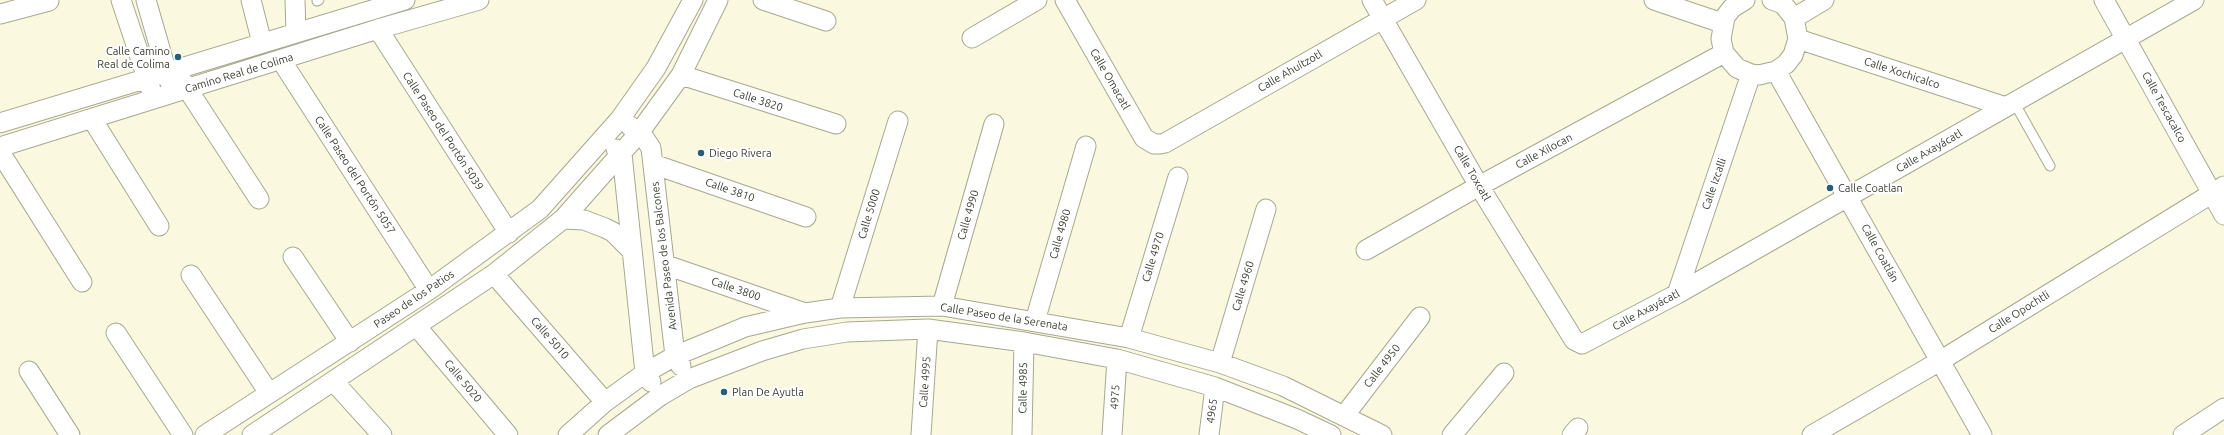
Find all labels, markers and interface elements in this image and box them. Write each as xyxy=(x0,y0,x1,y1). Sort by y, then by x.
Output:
place label: Calle Camino Real de Colima xyxy=(97,44,170,70)
street label: Calle Omacatl xyxy=(1087,46,1133,112)
street label: Calle Ahuítzotl xyxy=(1255,47,1325,95)
street label: Camino Real de Colima xyxy=(183,50,295,96)
marker: Calle Camino Real de Colima xyxy=(173,52,183,62)
street label: Calle Xochicalco xyxy=(1862,55,1942,91)
street label: Calle Tescacalco xyxy=(2139,69,2189,145)
street label: Calle Paseo del Portón 5039 xyxy=(400,70,486,192)
street label: Calle 3820 xyxy=(731,86,785,114)
street label: Calle Paseo del Portón 5057 xyxy=(312,114,398,236)
street label: Calle Axayácatl xyxy=(1894,127,1964,175)
street label: Calle Xilocan xyxy=(1513,130,1575,172)
street label: Calle Toxcatl xyxy=(1451,143,1493,203)
place label: Diego Rivera xyxy=(709,146,772,160)
marker: Diego Rivera xyxy=(696,148,706,158)
street label: Calle Izcalli xyxy=(1699,156,1729,212)
street label: Calle 3810 xyxy=(703,175,757,205)
street label: Avenida Paseo de los Balcones xyxy=(648,181,680,331)
place label: Calle Coatlan xyxy=(1838,181,1903,195)
marker: Calle Coatlan xyxy=(1825,183,1835,193)
street label: Calle 5000 xyxy=(855,187,883,241)
street label: Calle 4990 xyxy=(955,188,981,242)
street label: Calle 4980 xyxy=(1047,207,1073,261)
street label: Calle Coatlán xyxy=(1859,221,1901,285)
street label: Calle 4970 xyxy=(1139,230,1167,284)
street label: Calle 4960 xyxy=(1229,259,1257,313)
street label: Paseo de los Patios xyxy=(371,267,457,331)
street label: Calle 3800 xyxy=(709,274,763,304)
street label: Calle Axayácatl xyxy=(1610,287,1682,333)
street label: Calle Opochtli xyxy=(1986,288,2052,336)
street label: Calle Paseo de la Serenata xyxy=(939,300,1069,334)
street label: Calle 5010 xyxy=(528,314,572,362)
street label: Calle 4950 xyxy=(1361,342,1403,390)
street label: Calle 4995 xyxy=(917,356,933,408)
street label: Calle 5020 xyxy=(441,357,485,405)
street label: Calle 4985 xyxy=(1016,362,1030,414)
street label: 4975 xyxy=(1108,384,1122,410)
place label: Plan De Ayutla xyxy=(732,385,804,399)
marker: Plan De Ayutla xyxy=(719,387,729,397)
street label: 4965 xyxy=(1204,398,1220,424)

